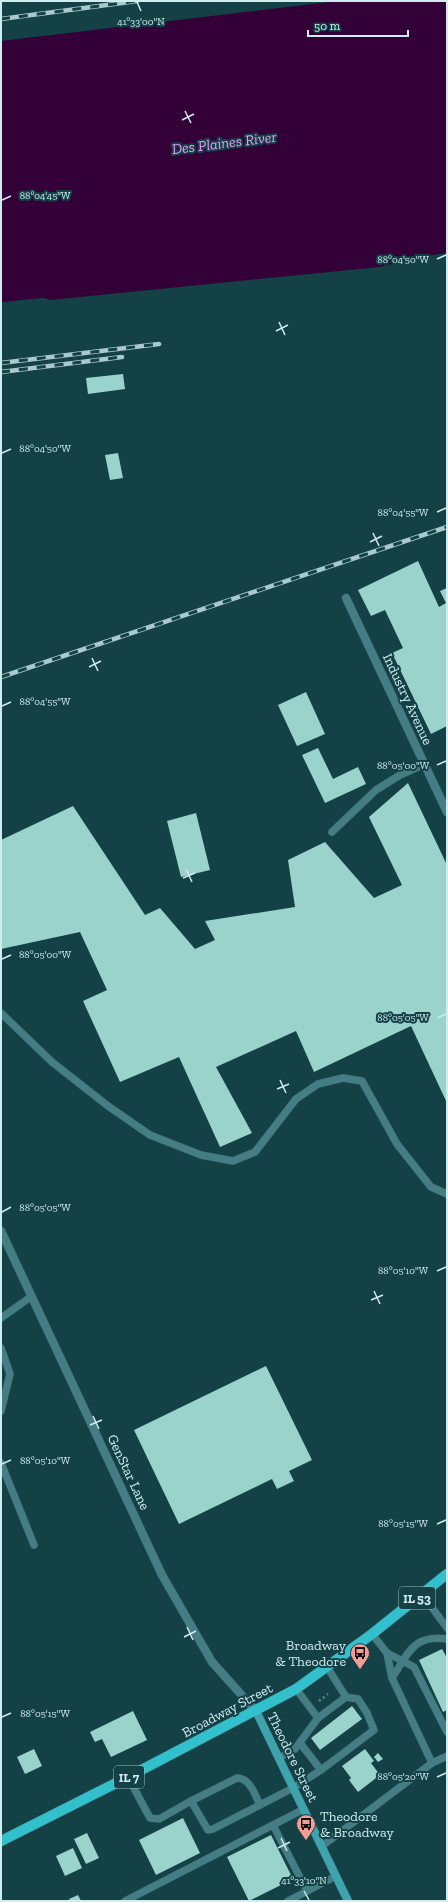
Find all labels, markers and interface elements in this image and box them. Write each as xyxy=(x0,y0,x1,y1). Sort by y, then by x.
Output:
scale bar xyxy=(308,12,408,38)
text: 41°33'00"N xyxy=(117,16,165,28)
text: 50 m xyxy=(314,19,341,33)
water label: Des Plaines River xyxy=(171,128,278,158)
text: 88°04'45"W xyxy=(20,190,71,202)
text: 88°04'50"W xyxy=(377,254,429,266)
text: 88°04'50"W xyxy=(19,443,71,455)
text: 88°04'55"W xyxy=(378,507,429,519)
street label: Industry Avenue xyxy=(379,651,436,748)
text: 88°04'55"W xyxy=(20,696,71,708)
text: 88°05'00"W xyxy=(377,760,430,772)
text: 88°05'00"W xyxy=(19,949,72,961)
text: 88°05'05"W xyxy=(377,1012,429,1024)
text: 88°05'05"W xyxy=(19,1202,71,1214)
text: 88°05'10"W xyxy=(378,1265,429,1277)
street label: GenStar Lane xyxy=(104,1432,154,1513)
text: 88°05'10"W xyxy=(20,1455,71,1467)
text: 88°05'15"W xyxy=(378,1518,428,1530)
road number: IL 53 xyxy=(399,1587,435,1609)
place label: Broadway & Theodore xyxy=(275,1637,347,1670)
bus stop icon: Broadway & Theodore xyxy=(349,1642,371,1670)
street label: Broadway Street xyxy=(179,1679,276,1741)
text: 88°05'15"W xyxy=(20,1708,70,1720)
street label: Theodore Street xyxy=(263,1710,322,1806)
road number: IL 7 xyxy=(114,1766,144,1788)
text: 88°05'20"W xyxy=(377,1771,429,1783)
place label: Theodore & Broadway xyxy=(320,1808,394,1841)
bus stop icon: Theodore & Broadway xyxy=(295,1813,317,1841)
text: 41°33'10"N xyxy=(281,1875,327,1887)

